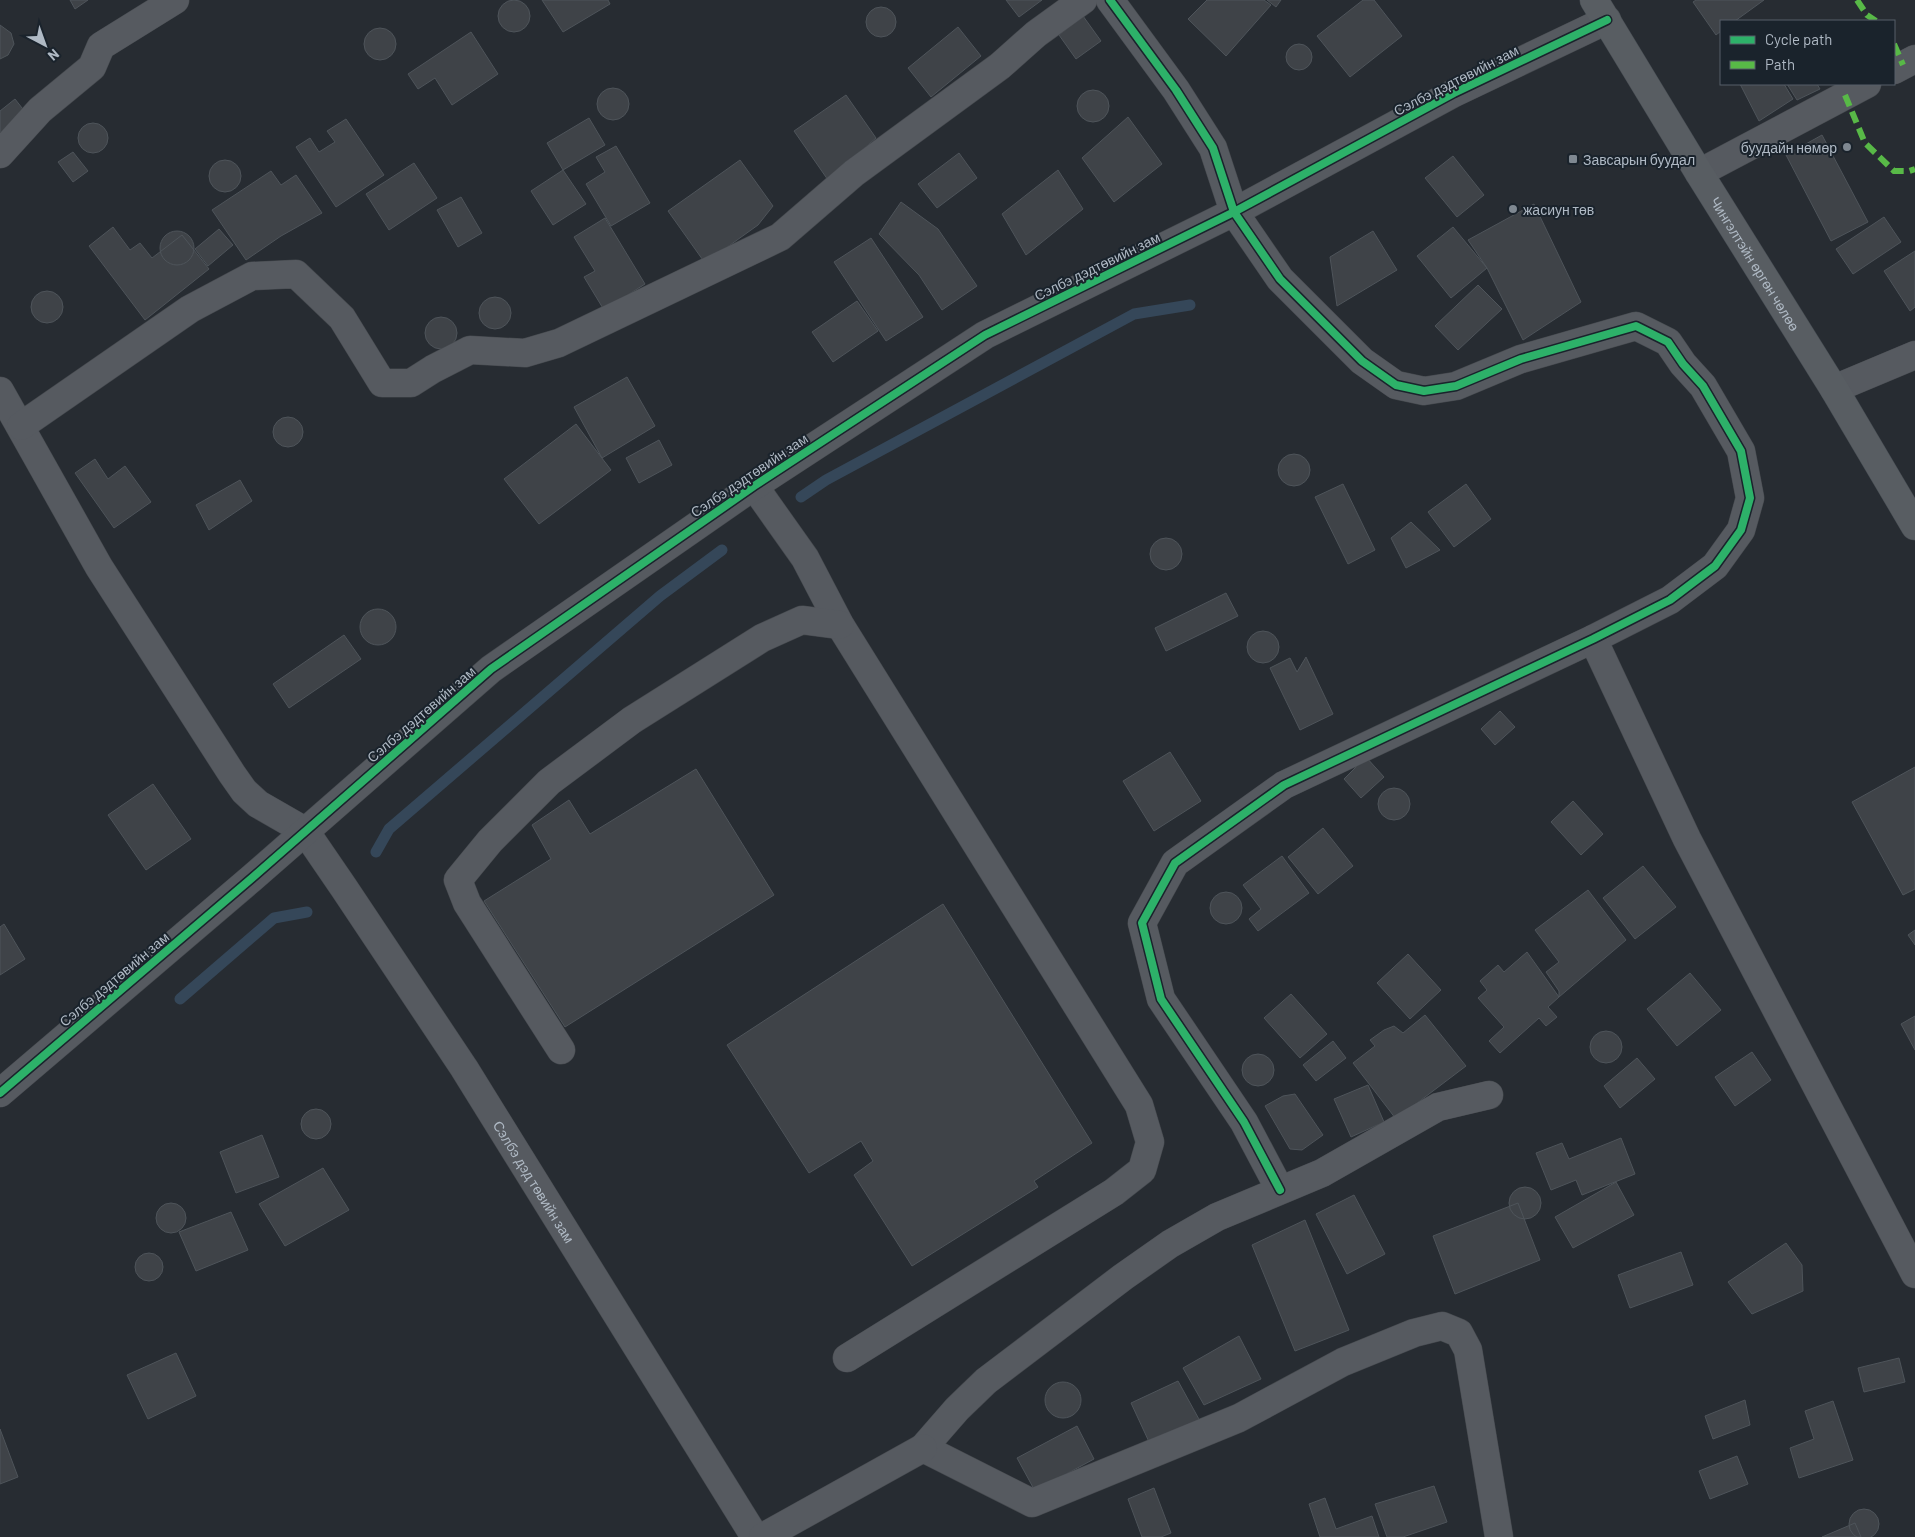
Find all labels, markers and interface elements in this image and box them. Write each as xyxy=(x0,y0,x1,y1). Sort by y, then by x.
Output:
north arrow xyxy=(20,20,70,70)
legend xyxy=(1720,20,1895,85)
text: Cycle path xyxy=(1765,30,1832,48)
street label: Сэлбэ дэдтөвийн зам xyxy=(1391,41,1521,119)
text: N xyxy=(45,46,63,65)
text: Path xyxy=(1765,55,1795,73)
place label: буудайн нөмөр xyxy=(1741,139,1837,156)
marker: буудайн нөмөр xyxy=(1841,141,1853,153)
place label: Завсарын буудал xyxy=(1583,151,1695,168)
marker: Завсарын буудал xyxy=(1567,153,1579,165)
street label: Чингэлтэйн өргөн чөлөө xyxy=(1707,193,1804,334)
place label: жасиун төв xyxy=(1523,201,1594,218)
marker: жасиун төв xyxy=(1507,203,1519,215)
street label: Сэлбэ дэдтөвийн зам xyxy=(1031,228,1163,304)
street label: Сэлбэ дэдтөвийн зам xyxy=(687,429,811,521)
street label: Сэлбэ дэдтөвийн зам xyxy=(363,662,479,766)
street label: Сэлбэ дэдтөвийн зам xyxy=(56,928,172,1030)
street label: Сэлбэ дэд төвийн зам xyxy=(490,1117,579,1246)

